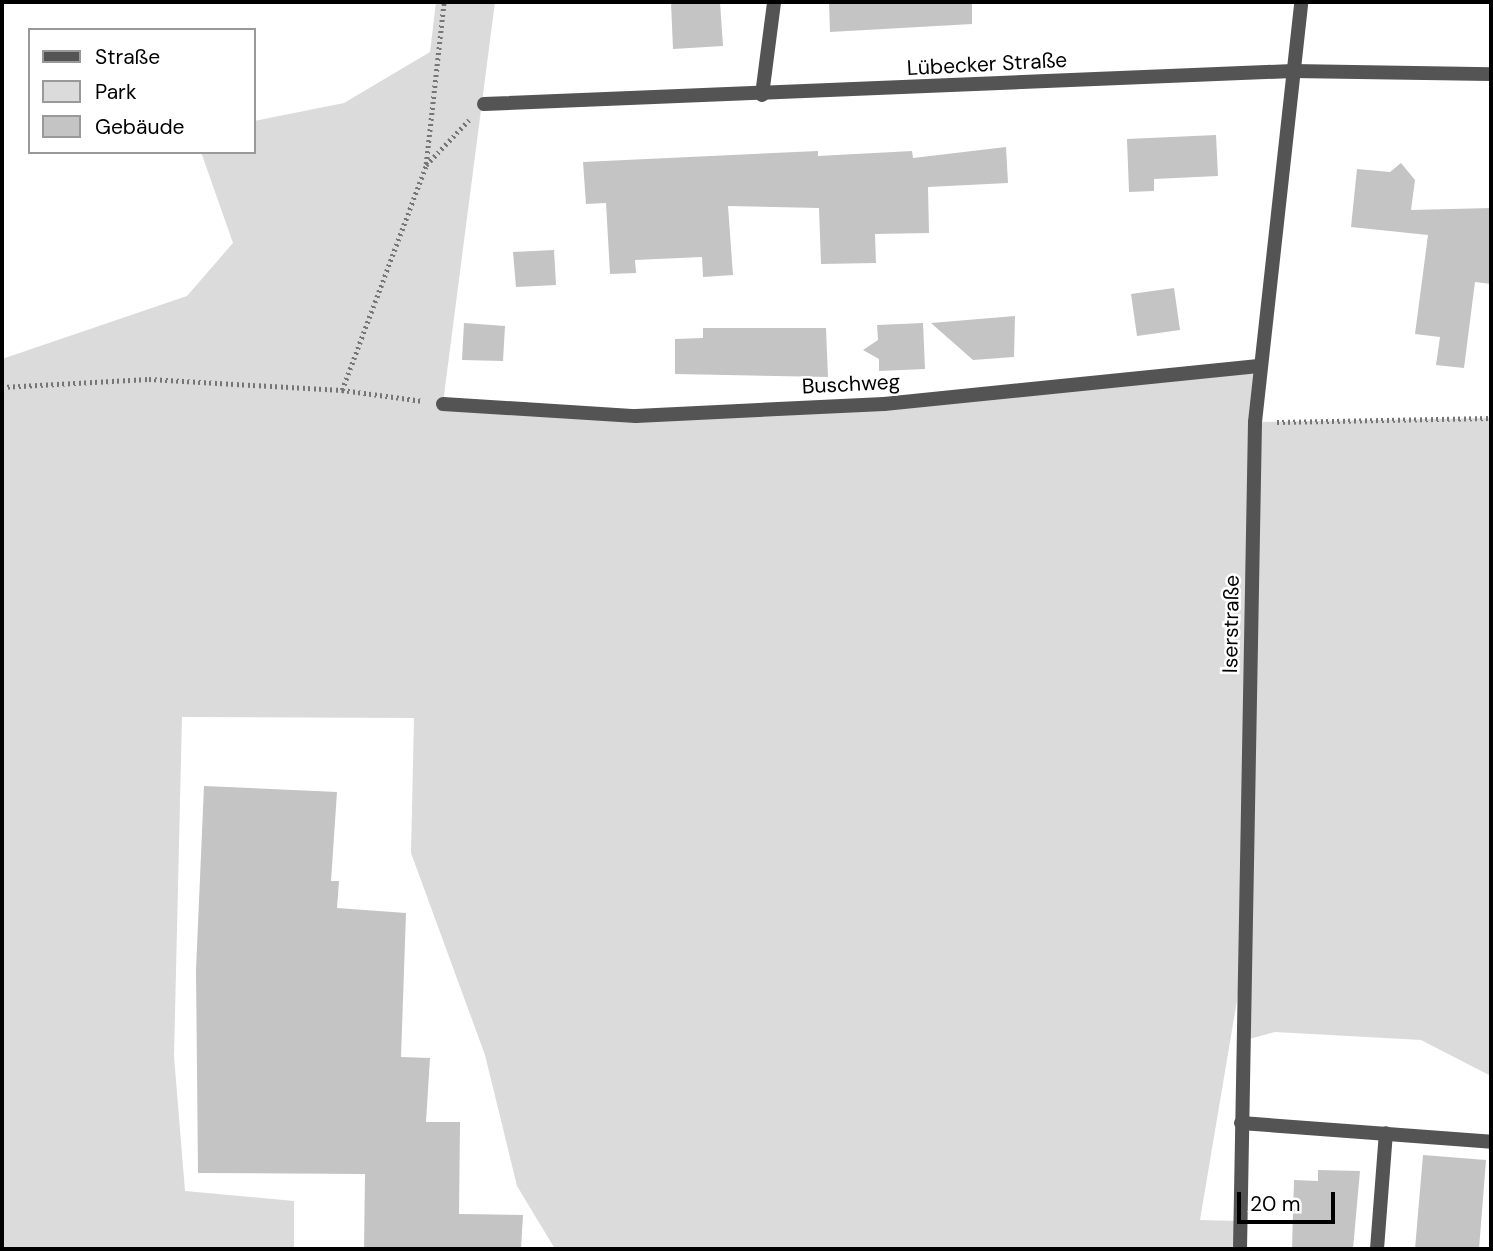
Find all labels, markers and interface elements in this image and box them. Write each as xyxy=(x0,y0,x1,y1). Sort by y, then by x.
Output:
legend xyxy=(28,28,256,154)
text: Straße xyxy=(95,43,160,71)
street label: Lübecker Straße xyxy=(906,47,1068,81)
text: Park xyxy=(95,78,136,106)
text: Gebäude xyxy=(95,113,185,141)
street label: Buschweg xyxy=(801,369,901,399)
street label: Iserstraße xyxy=(1218,575,1244,673)
scale bar xyxy=(1241,1178,1339,1222)
text: 20 m xyxy=(1250,1190,1301,1218)

